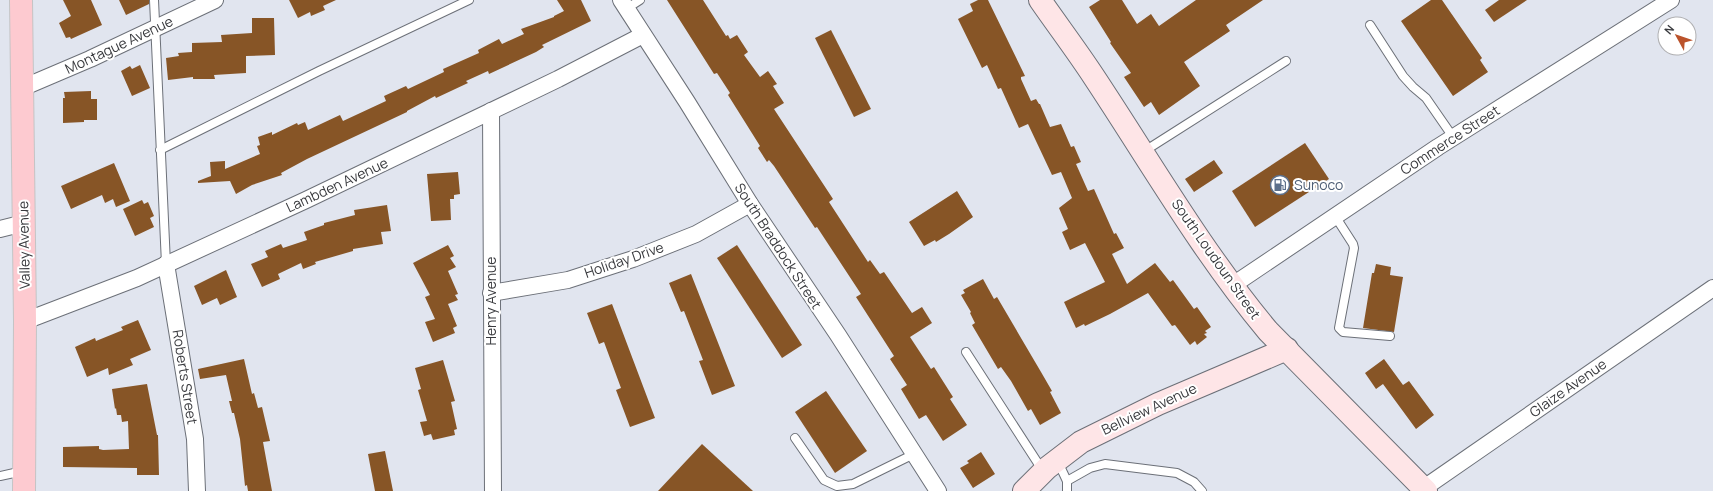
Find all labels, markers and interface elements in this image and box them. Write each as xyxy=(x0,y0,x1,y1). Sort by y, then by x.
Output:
street label: Montague Avenue xyxy=(62,11,176,78)
north arrow xyxy=(1657,16,1697,56)
text: N xyxy=(1661,21,1677,37)
street label: Commerce Street xyxy=(1396,100,1503,179)
street label: Lambden Avenue xyxy=(283,153,391,216)
fuel station icon: Sunoco xyxy=(1269,174,1291,196)
place label: Sunoco xyxy=(1294,175,1343,194)
street label: South Braddock Street xyxy=(731,179,827,313)
street label: South Loudoun Street xyxy=(1168,195,1265,323)
street label: Valley Avenue xyxy=(13,201,34,289)
street label: Holiday Drive xyxy=(582,237,666,282)
street label: Henry Avenue xyxy=(481,257,500,345)
street label: Roberts Street xyxy=(169,328,202,426)
street label: Glaize Avenue xyxy=(1525,354,1610,421)
street label: Bellview Avenue xyxy=(1098,378,1200,439)

